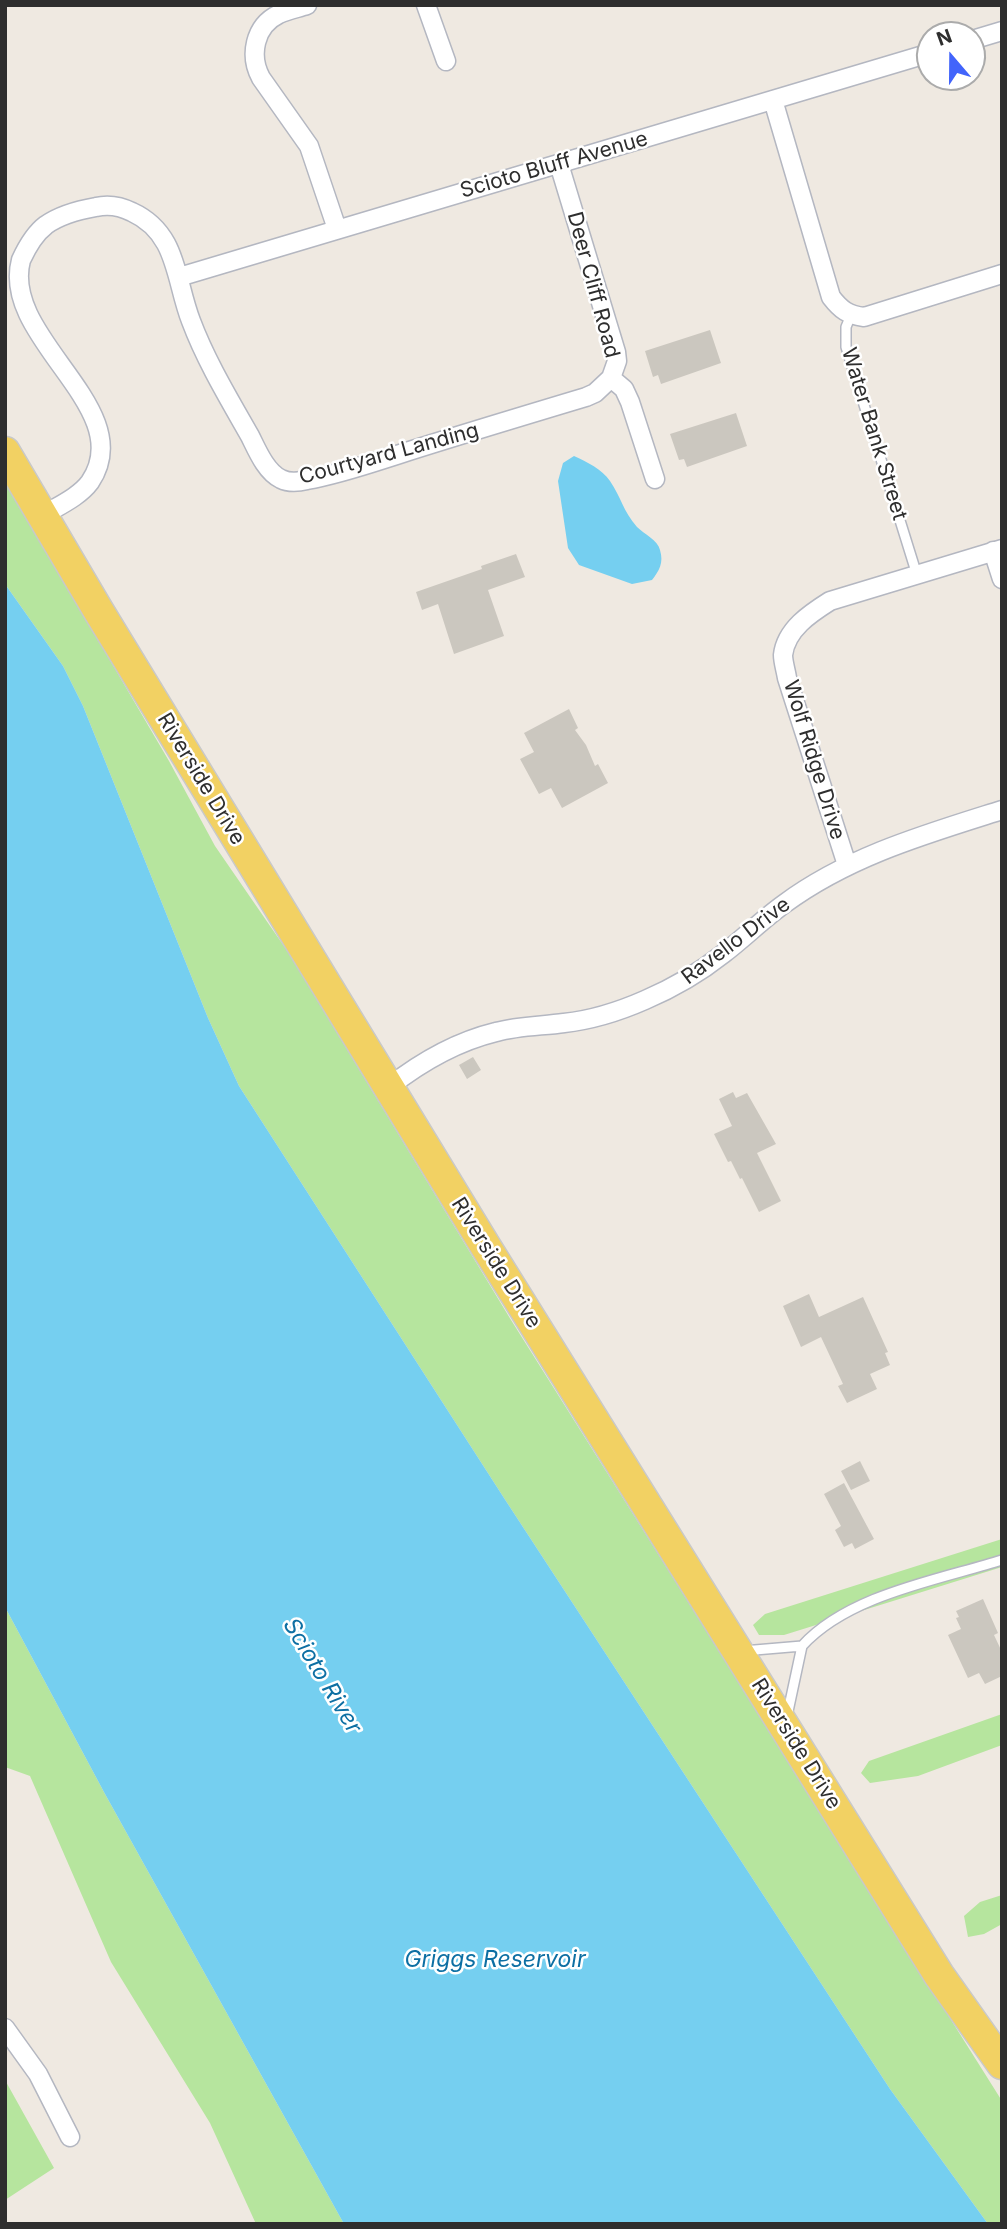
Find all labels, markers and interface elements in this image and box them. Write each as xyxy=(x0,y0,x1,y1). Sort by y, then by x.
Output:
north arrow xyxy=(916,21,986,91)
text: N xyxy=(934,24,955,51)
street label: Scioto Bluff Avenue xyxy=(457,126,651,204)
street label: Deer Cliff Road xyxy=(561,209,625,361)
street label: Water Bank Street xyxy=(836,345,912,523)
street label: Courtyard Landing xyxy=(296,418,482,490)
street label: Wolf Ridge Drive xyxy=(778,677,850,843)
street label: Riverside Drive xyxy=(152,708,250,850)
street label: Ravello Drive xyxy=(677,892,795,990)
street label: Riverside Drive xyxy=(446,1193,546,1333)
water label: Scioto River xyxy=(277,1613,367,1739)
street label: Riverside Drive xyxy=(746,1674,846,1814)
water label: Griggs Reservoir xyxy=(404,1946,586,1974)

